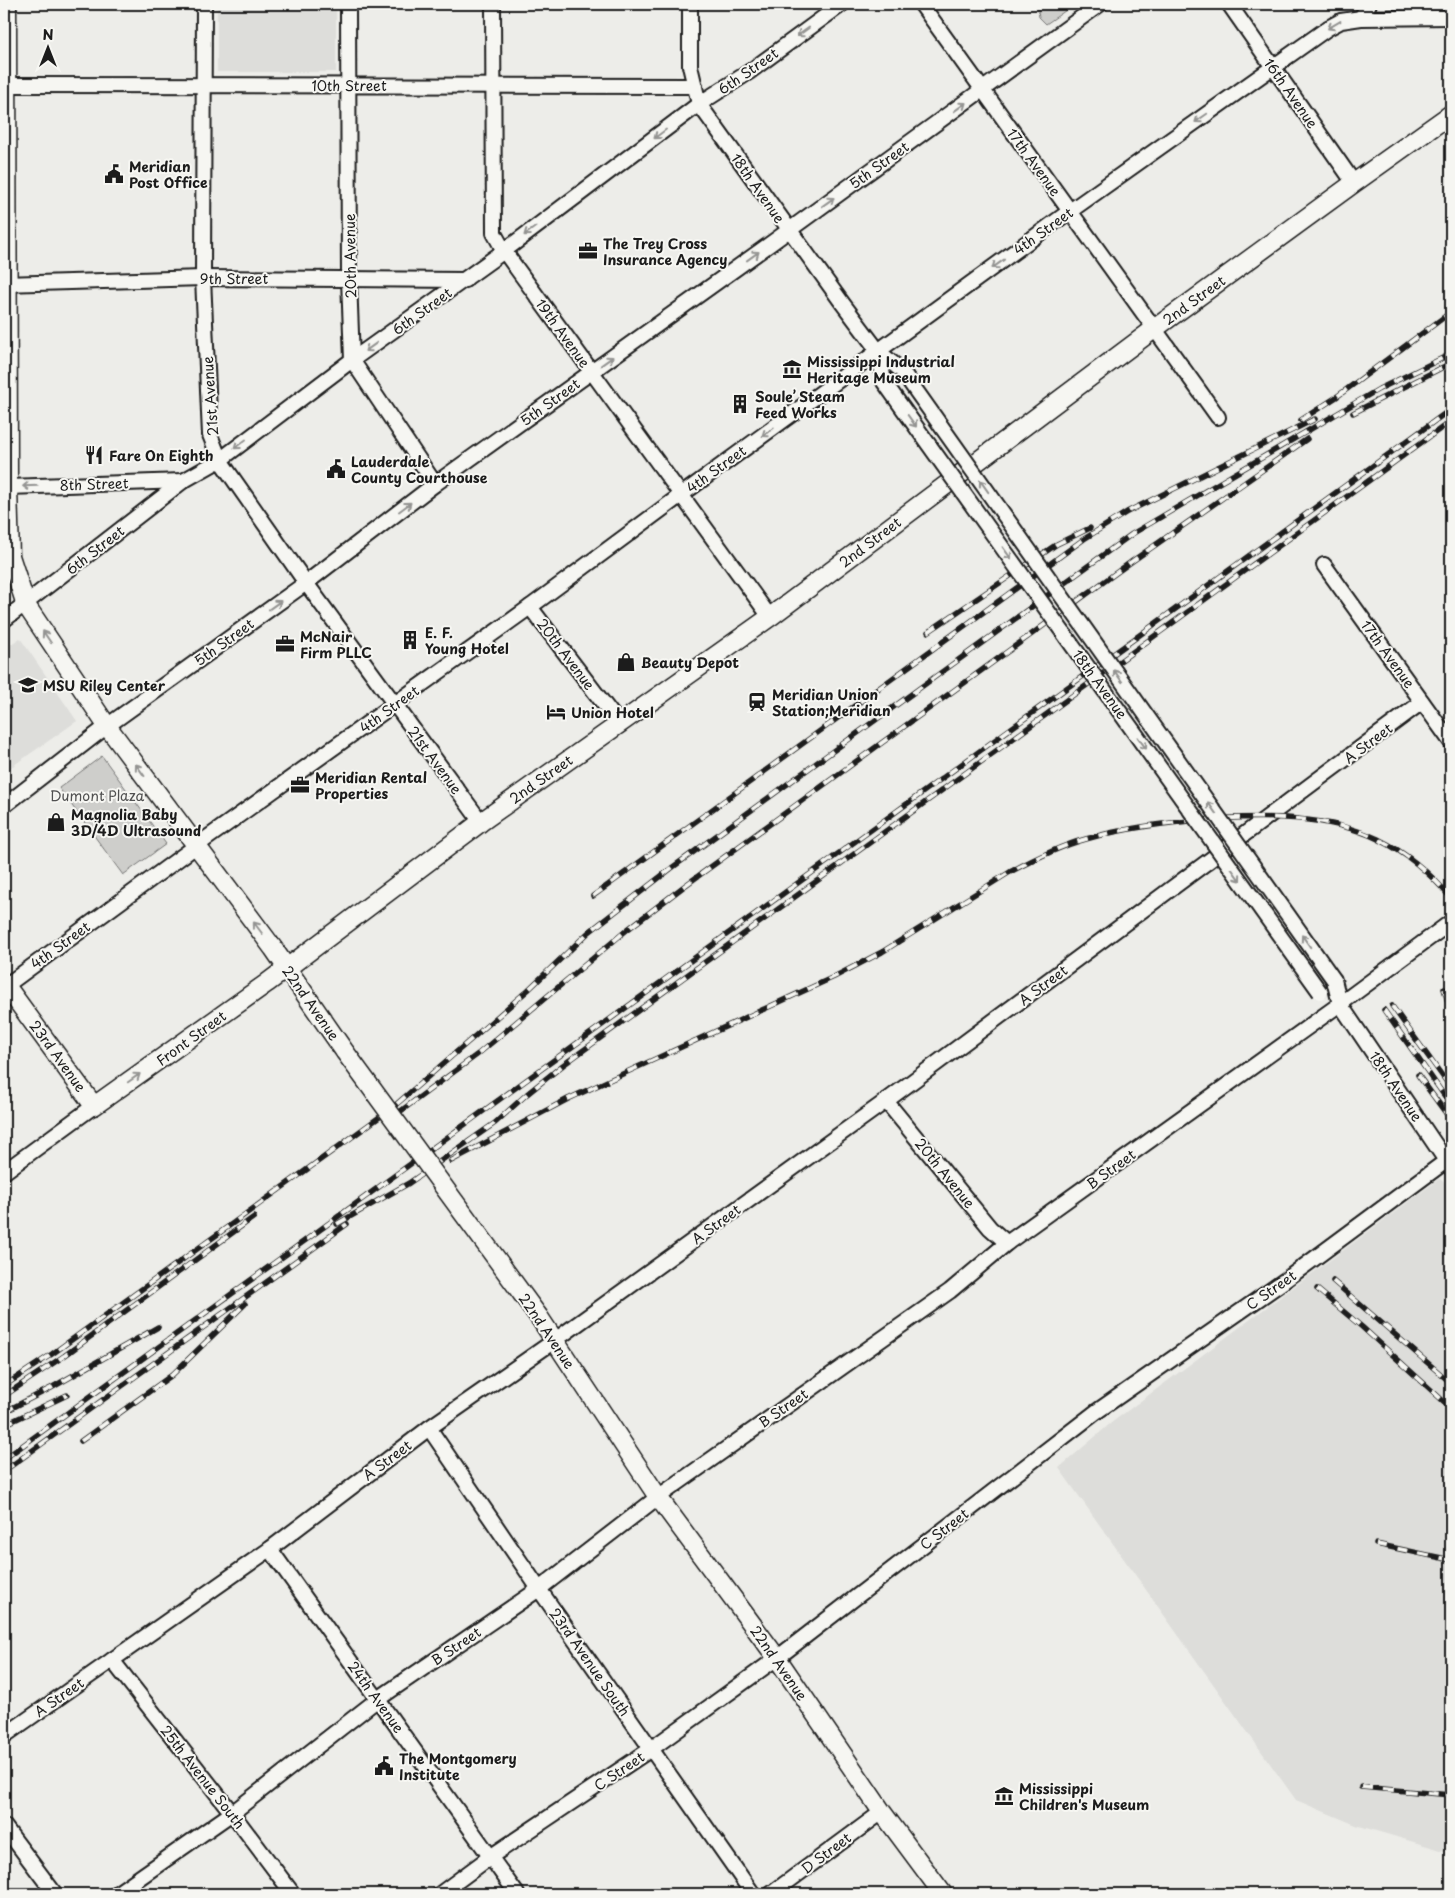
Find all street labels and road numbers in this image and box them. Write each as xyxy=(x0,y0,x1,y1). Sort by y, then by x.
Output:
street label: 6th Street xyxy=(714,42,783,99)
street label: 16th Avenue xyxy=(1259,54,1323,133)
street label: 10th Street xyxy=(311,75,387,96)
street label: 17th Avenue xyxy=(1002,124,1066,201)
street label: 5th Street xyxy=(845,136,913,194)
street label: 18th Avenue xyxy=(726,149,790,228)
street label: 4th Street xyxy=(1009,202,1077,260)
street label: 20th Avenue xyxy=(339,213,361,299)
street label: 9th Street xyxy=(200,268,268,289)
street label: 2nd Street xyxy=(1158,270,1230,330)
street label: 6th Street xyxy=(388,282,456,340)
street label: 19th Avenue xyxy=(531,294,595,372)
street label: 21st Avenue xyxy=(197,355,223,437)
street label: 5th Street xyxy=(516,373,584,431)
street label: 4th Street xyxy=(682,440,750,498)
street label: 8th Street xyxy=(59,472,129,496)
street label: 2nd Street xyxy=(835,512,906,572)
street label: 6th Street xyxy=(61,520,129,580)
street label: 5th Street xyxy=(190,613,258,671)
street label: 20th Avenue xyxy=(532,614,600,695)
street label: 17th Avenue xyxy=(1356,616,1420,693)
street label: 18th Avenue xyxy=(1068,645,1133,723)
street label: 4th Street xyxy=(355,680,423,738)
street label: A Street xyxy=(1339,718,1397,768)
street label: 21st Avenue xyxy=(403,722,467,799)
street label: 2nd Street xyxy=(505,749,577,809)
street label: 4th Street xyxy=(26,916,94,974)
street label: A Street xyxy=(1014,960,1072,1010)
street label: 22nd Avenue xyxy=(277,961,345,1045)
street label: Front Street xyxy=(152,1005,230,1071)
street label: 23rd Avenue xyxy=(25,1016,91,1096)
street label: 18th Avenue xyxy=(1365,1046,1428,1126)
street label: 20th Avenue xyxy=(910,1133,980,1213)
street label: B Street xyxy=(1082,1144,1140,1194)
street label: A Street xyxy=(687,1199,745,1249)
street label: C Street xyxy=(1242,1265,1301,1315)
street label: 22nd Avenue xyxy=(514,1289,580,1373)
street label: B Street xyxy=(754,1383,812,1433)
street label: A Street xyxy=(358,1435,416,1485)
street label: C Street xyxy=(915,1503,973,1555)
street label: 23rd Avenue South xyxy=(545,1604,635,1720)
street label: B Street xyxy=(427,1621,485,1670)
street label: 22nd Avenue xyxy=(745,1621,813,1705)
street label: 24th Avenue xyxy=(343,1657,409,1737)
street label: A Street xyxy=(30,1672,88,1722)
street label: 25th Avenue South xyxy=(156,1721,250,1833)
street label: C Street xyxy=(590,1746,649,1796)
street label: D Street xyxy=(797,1827,856,1879)

